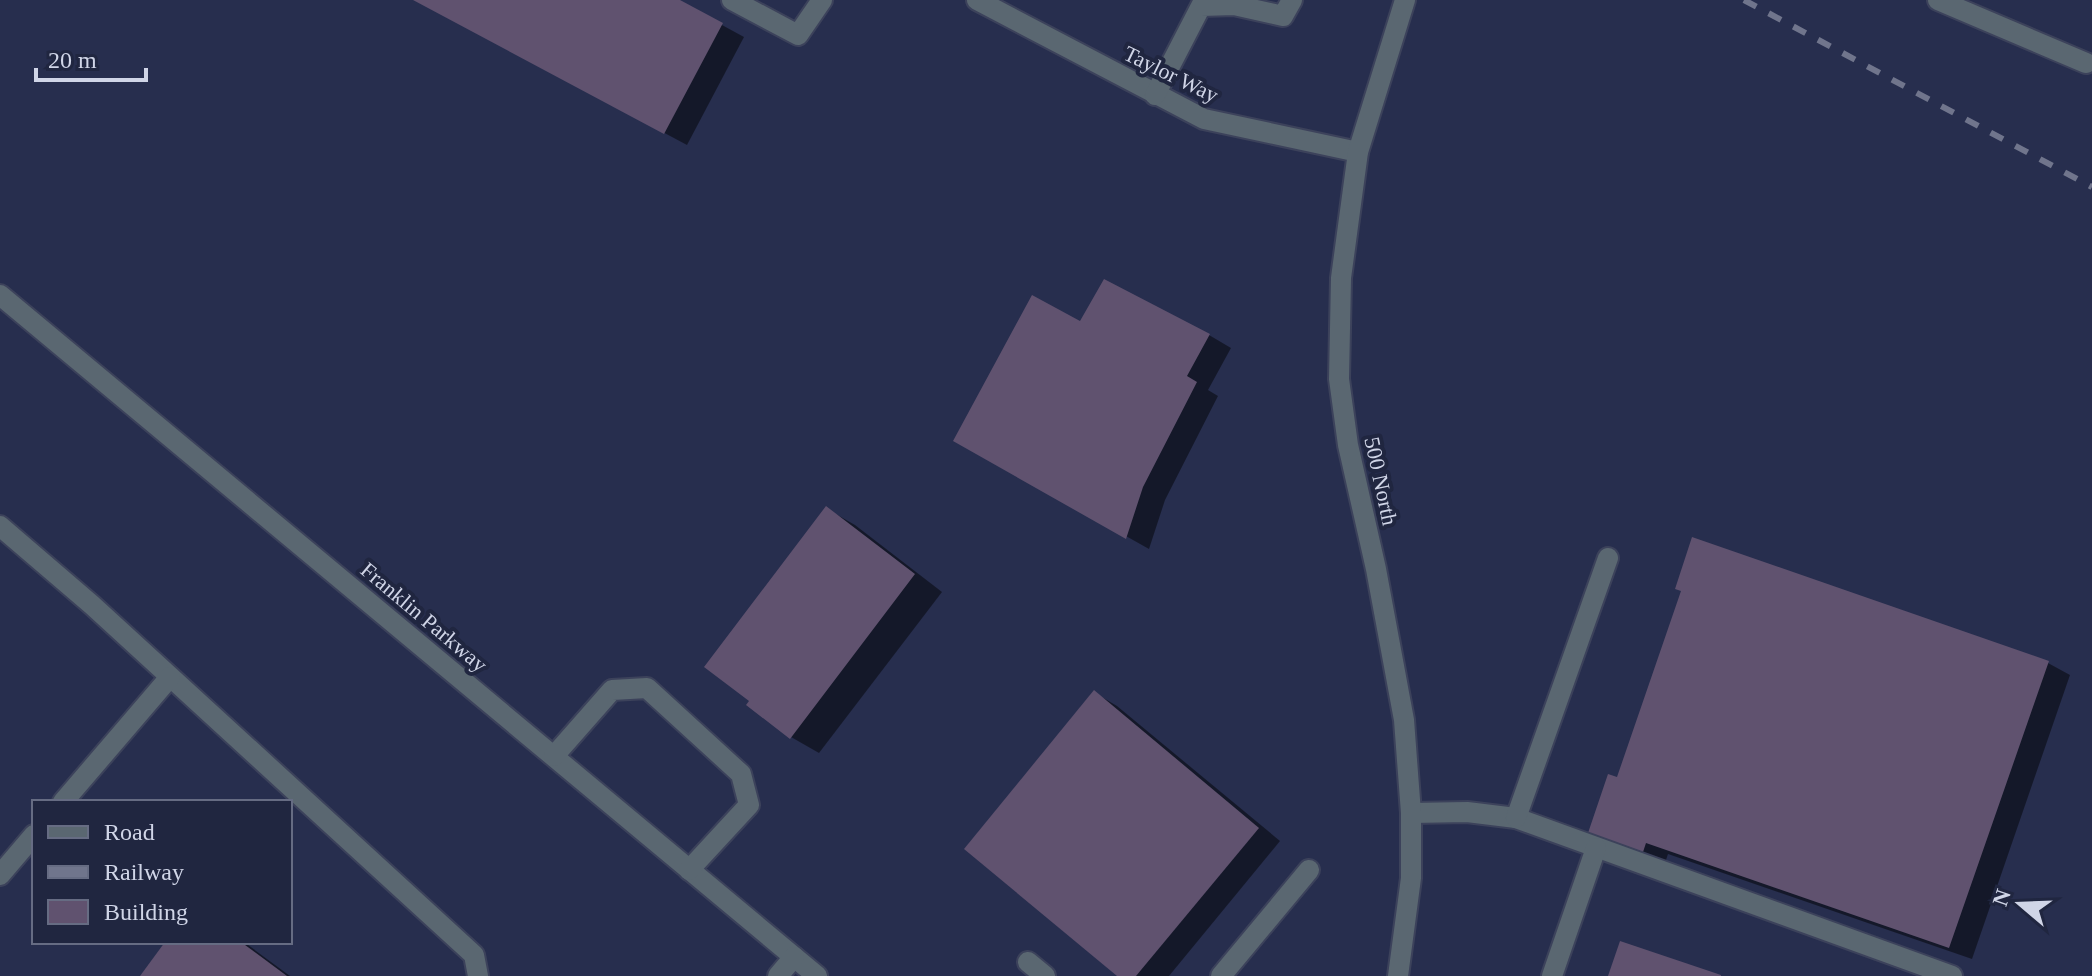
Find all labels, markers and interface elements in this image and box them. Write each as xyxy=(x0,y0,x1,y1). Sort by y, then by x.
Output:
scale bar xyxy=(36,32,146,82)
street label: Taylor Way xyxy=(1120,40,1222,108)
text: 20 m xyxy=(48,47,97,73)
street label: 500 North xyxy=(1359,434,1403,528)
street label: Franklin Parkway xyxy=(356,557,492,677)
legend xyxy=(32,800,292,944)
text: Road xyxy=(104,819,155,845)
text: Railway xyxy=(104,859,184,885)
north arrow xyxy=(1980,864,2060,944)
text: N xyxy=(1987,886,2016,909)
text: Building xyxy=(104,899,188,925)

